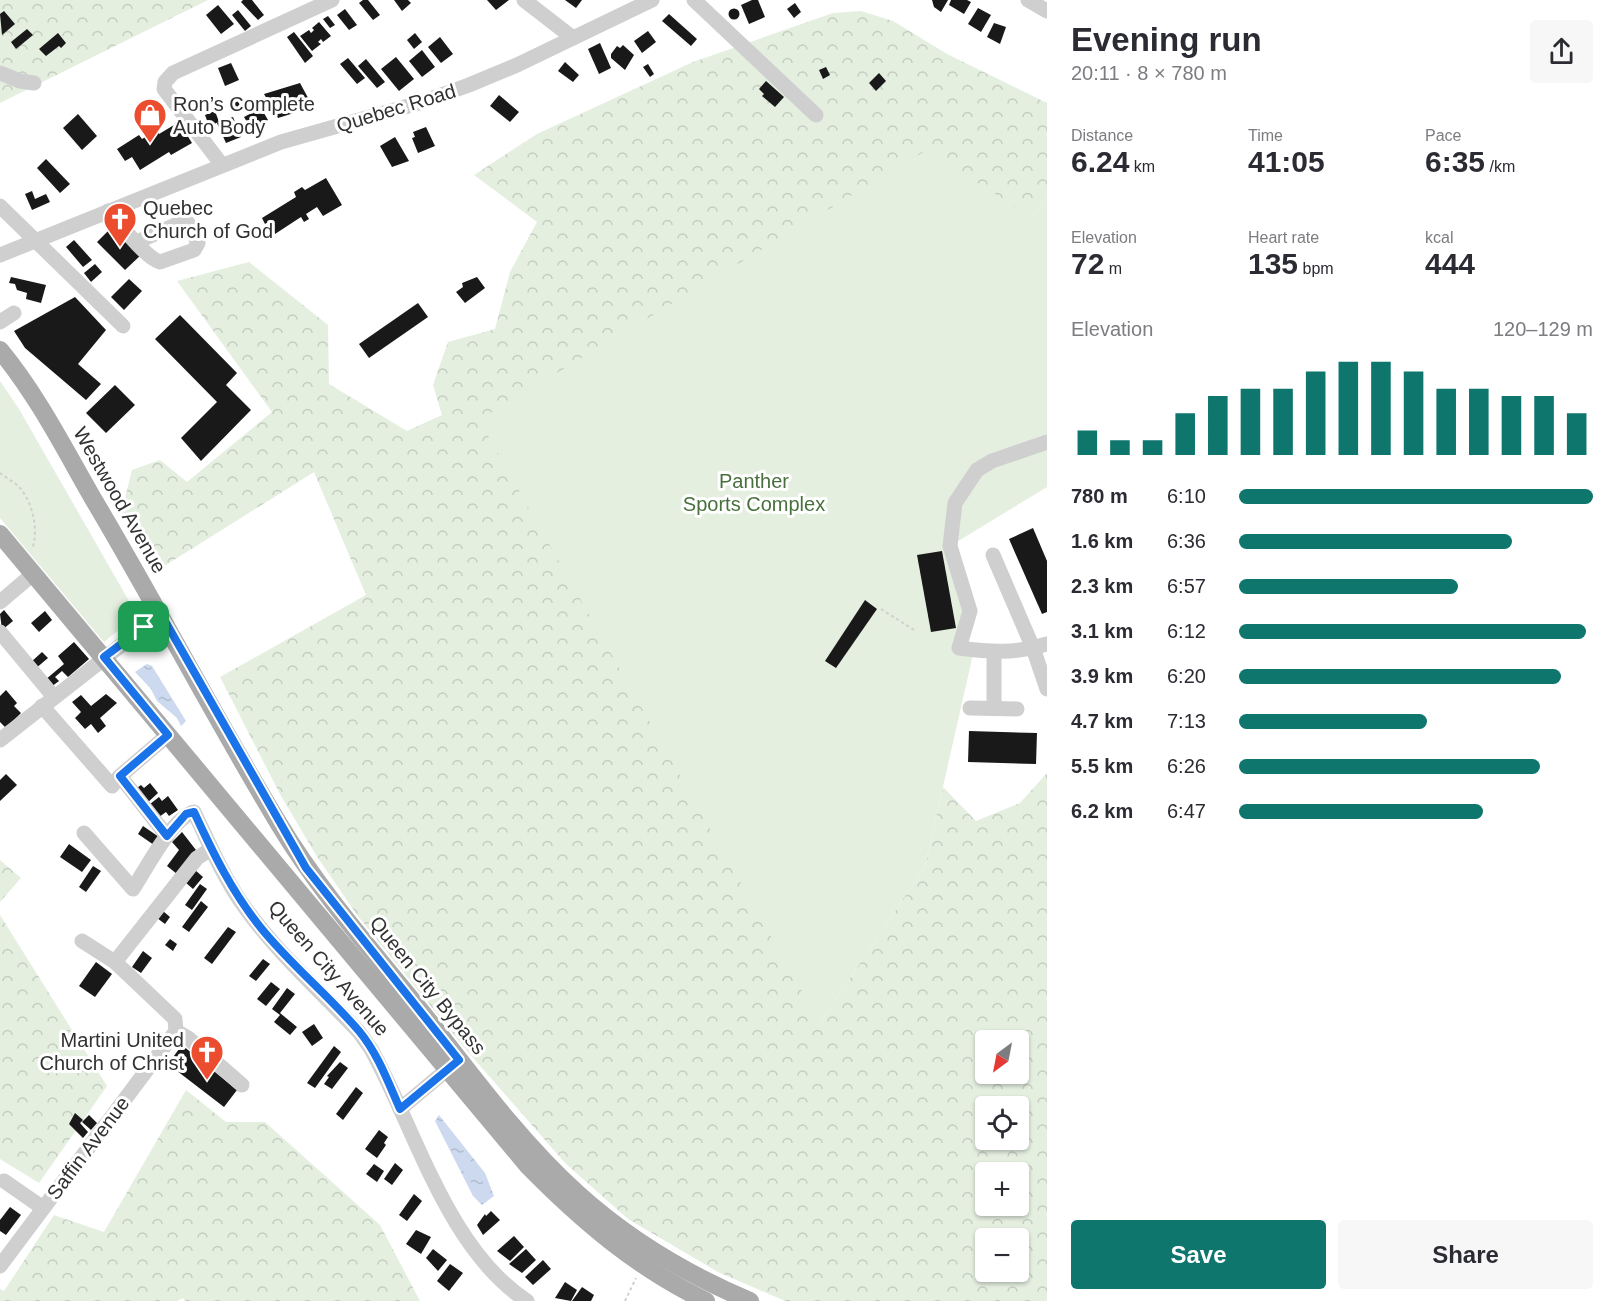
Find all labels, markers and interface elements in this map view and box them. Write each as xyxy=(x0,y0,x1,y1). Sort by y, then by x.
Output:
button: share xyxy=(1530,20,1593,83)
text: Evening run xyxy=(1071,21,1262,58)
text: 20:11 · 8 × 780 m xyxy=(1071,62,1227,84)
street label: Quebec Road xyxy=(334,79,458,137)
place label: Ron’s Complete Auto Body xyxy=(173,93,315,138)
shop icon: Ron’s Complete Auto Body xyxy=(132,97,168,144)
text: Distance xyxy=(1071,127,1133,144)
text: Time xyxy=(1248,127,1283,144)
text: Pace xyxy=(1425,127,1461,144)
text: 6.24 xyxy=(1071,145,1129,178)
text: 41:05 xyxy=(1248,145,1325,178)
text: 6:35 xyxy=(1425,145,1485,178)
text: km xyxy=(1129,158,1155,175)
text: /km xyxy=(1485,158,1515,175)
place label: Quebec Church of God xyxy=(143,197,273,242)
church icon: Quebec Church of God xyxy=(102,201,138,248)
text: Elevation xyxy=(1071,229,1137,246)
text: Heart rate xyxy=(1248,229,1319,246)
text: kcal xyxy=(1425,229,1453,246)
text: 72 xyxy=(1071,247,1104,280)
text: 135 xyxy=(1248,247,1298,280)
text: 444 xyxy=(1425,247,1475,280)
text: m xyxy=(1104,260,1122,277)
text: bpm xyxy=(1298,260,1334,277)
text: Elevation xyxy=(1071,318,1153,340)
text: 120–129 m xyxy=(1493,318,1593,340)
street label: Westwood Avenue xyxy=(69,423,171,577)
park label: Panther Sports Complex xyxy=(683,470,825,515)
text: 780 m xyxy=(1071,485,1128,507)
text: 6:10 xyxy=(1167,485,1206,507)
text: 1.6 km xyxy=(1071,530,1133,552)
text: 6:36 xyxy=(1167,530,1206,552)
text: 2.3 km xyxy=(1071,575,1133,597)
text: 6:57 xyxy=(1167,575,1206,597)
pin xyxy=(118,601,169,652)
icon: arrive xyxy=(127,610,160,643)
text: 3.1 km xyxy=(1071,620,1133,642)
text: 6:12 xyxy=(1167,620,1206,642)
text: 3.9 km xyxy=(1071,665,1133,687)
text: 6:20 xyxy=(1167,665,1206,687)
text: 4.7 km xyxy=(1071,710,1133,732)
text: 7:13 xyxy=(1167,710,1206,732)
text: 5.5 km xyxy=(1071,755,1133,777)
text: 6:26 xyxy=(1167,755,1206,777)
text: 6.2 km xyxy=(1071,800,1133,822)
text: 6:47 xyxy=(1167,800,1206,822)
street label: Queen City Avenue xyxy=(264,896,394,1040)
street label: Queen City Bypass xyxy=(366,912,490,1058)
place label: Martini United Church of Christ xyxy=(40,1029,184,1074)
north arrow xyxy=(975,1030,1029,1084)
map controls xyxy=(975,1030,1029,1282)
church icon: Martini United Church of Christ xyxy=(189,1034,225,1081)
street label: Saffin Avenue xyxy=(42,1092,134,1204)
button: locate xyxy=(975,1096,1029,1150)
button: + xyxy=(975,1162,1029,1216)
button: Save xyxy=(1071,1220,1326,1289)
button: Share xyxy=(1338,1220,1593,1289)
button: − xyxy=(975,1228,1029,1282)

